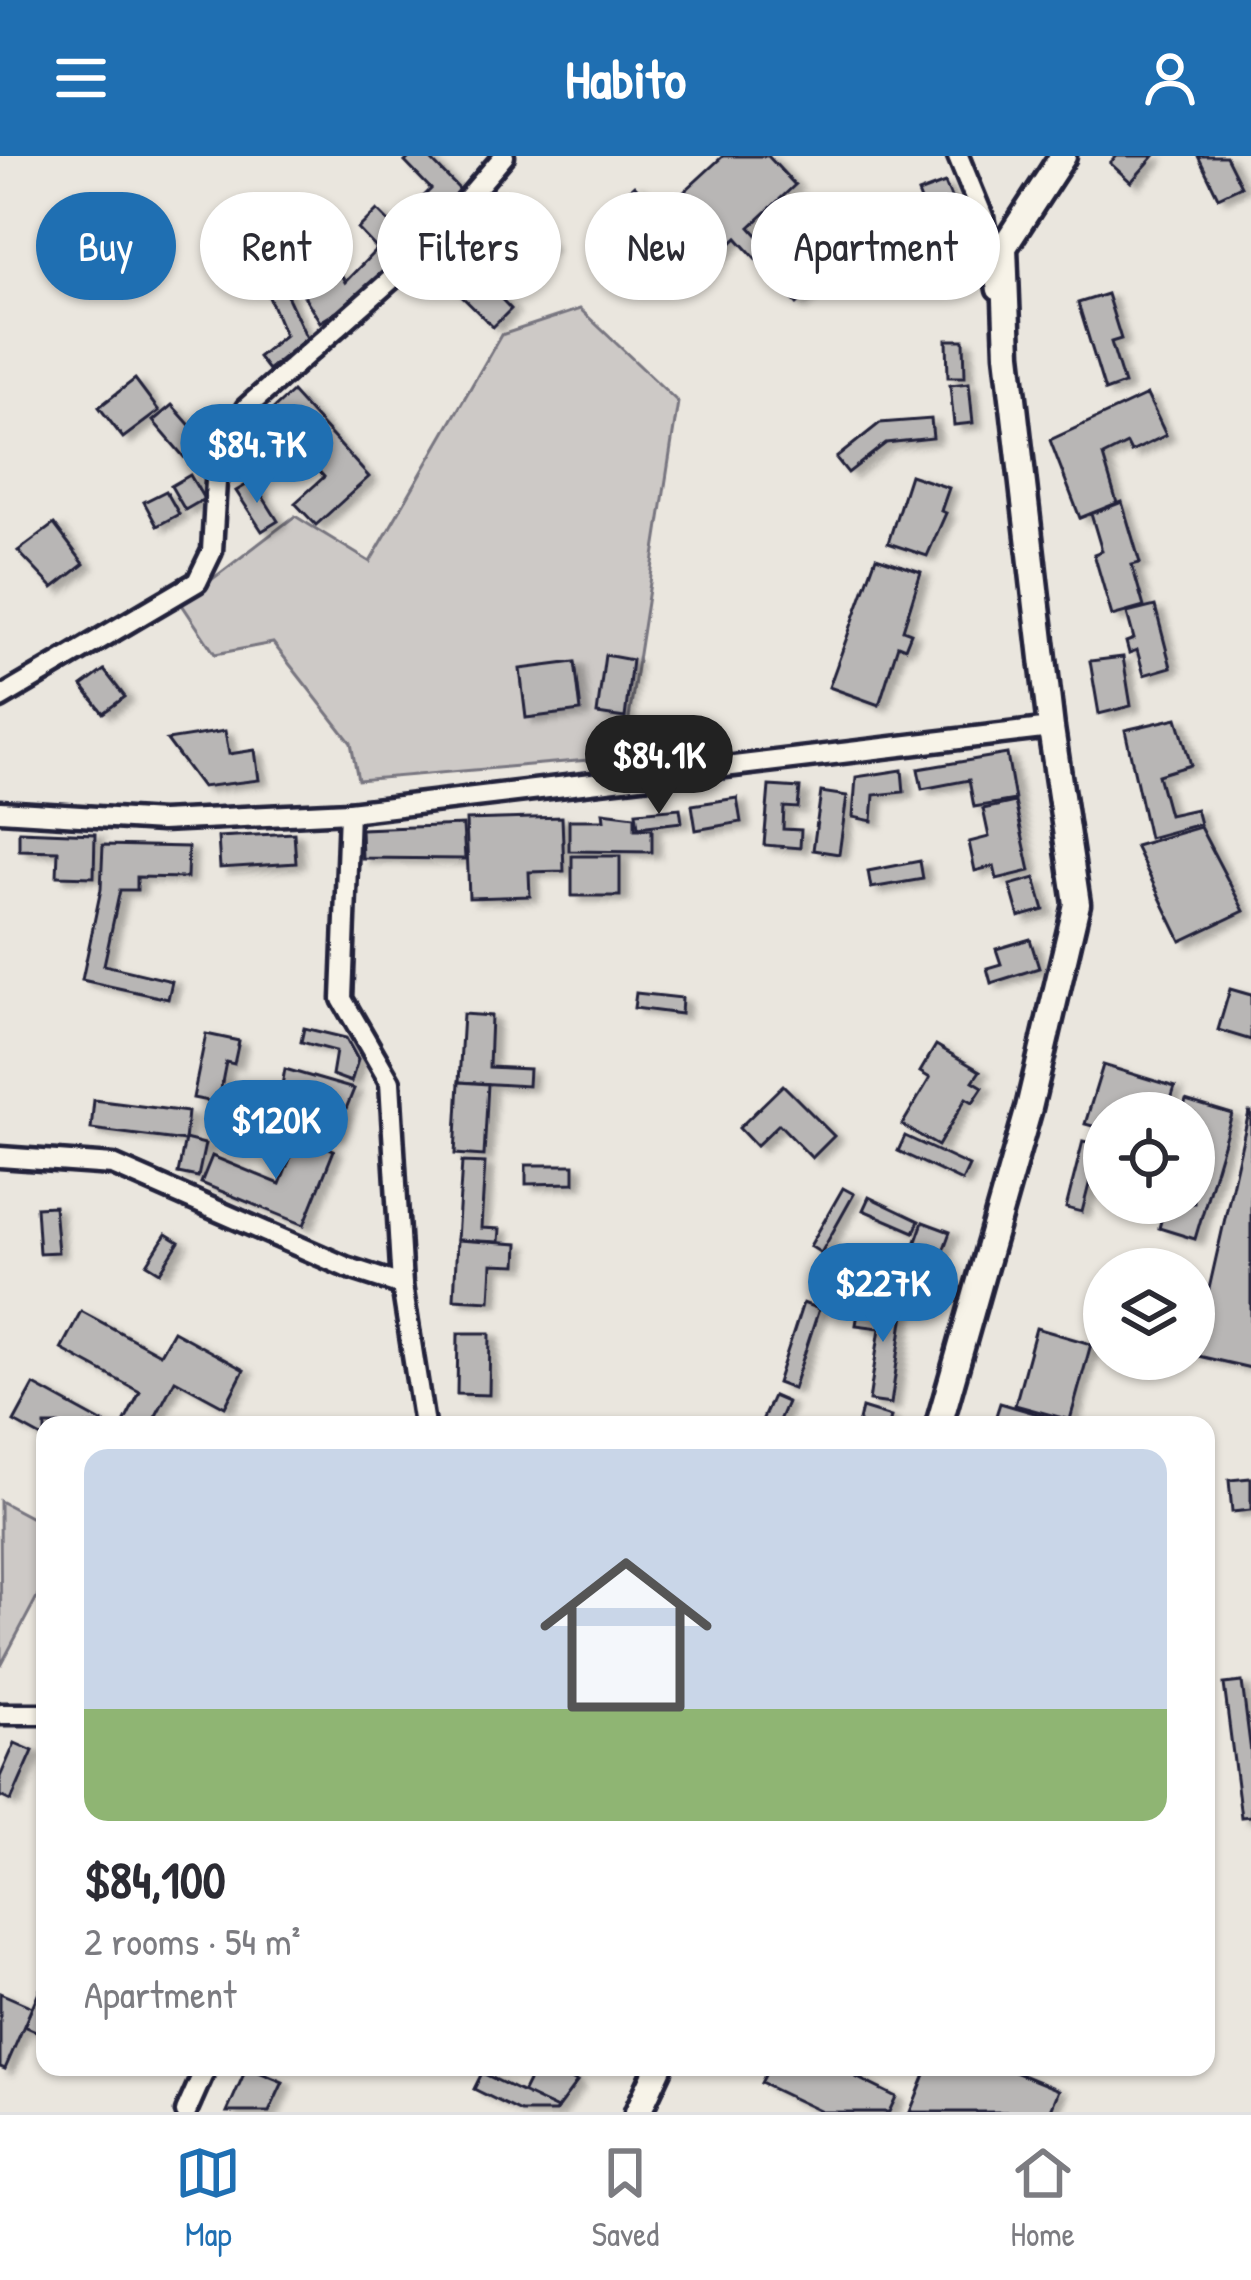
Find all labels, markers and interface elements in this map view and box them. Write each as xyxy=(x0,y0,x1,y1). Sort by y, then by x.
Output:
text: Habito xyxy=(565,42,686,115)
icon: menu xyxy=(48,45,114,111)
icon: person xyxy=(1137,45,1203,111)
chip: Buy xyxy=(36,192,176,300)
chip: Rent xyxy=(200,192,353,300)
chip: Filters xyxy=(377,192,561,300)
chip: New xyxy=(585,192,727,300)
chip: Apartment xyxy=(751,192,1000,300)
pin: $84.7K xyxy=(159,404,355,506)
text: $84.7K xyxy=(207,416,307,469)
pin: $84.1K xyxy=(561,715,757,817)
text: $84.1K xyxy=(612,727,706,780)
pin: $120K xyxy=(192,1080,360,1182)
text: $120K xyxy=(231,1092,321,1145)
map controls xyxy=(1083,1092,1215,1380)
button: locate xyxy=(1083,1092,1215,1224)
pin: $227K xyxy=(799,1243,967,1345)
button: layers xyxy=(1083,1248,1215,1380)
text: $227K xyxy=(835,1255,931,1308)
icon: home xyxy=(518,1527,734,1743)
text: $84,100 xyxy=(84,1845,226,1914)
text: 2 rooms · 54 m² xyxy=(84,1914,301,1967)
text: Apartment xyxy=(84,1967,237,2020)
tab: Map xyxy=(175,2140,241,2256)
tab: Saved xyxy=(592,2140,659,2256)
tab: Home xyxy=(1010,2140,1076,2256)

